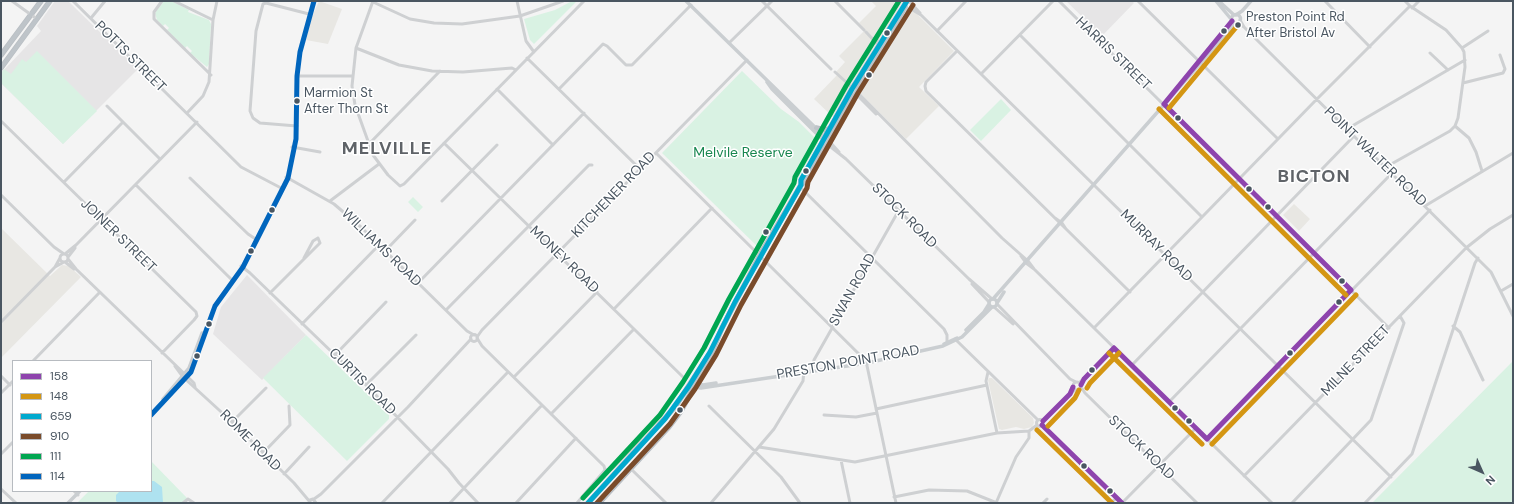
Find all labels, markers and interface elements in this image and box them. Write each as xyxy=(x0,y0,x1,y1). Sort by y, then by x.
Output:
place label: Preston Point Rd After Bristol Av xyxy=(1246,10,1345,41)
street label: HARRIS STREET xyxy=(1072,14,1154,94)
street label: POTTS STREET xyxy=(91,18,169,96)
marker: Preston Point Rd After Bristol Av xyxy=(1233,20,1243,30)
unlabelled marker xyxy=(1219,26,1229,36)
unlabelled marker xyxy=(882,28,892,38)
unlabelled marker xyxy=(864,70,874,80)
place label: Marmion St After Thorn St xyxy=(304,86,388,117)
marker: Marmion St After Thorn St xyxy=(292,96,302,106)
street label: POINT WALTER ROAD xyxy=(1320,104,1430,210)
unlabelled marker xyxy=(1173,113,1183,123)
district label: MELVILLE xyxy=(342,138,432,160)
park label: Melvile Reserve xyxy=(693,145,793,161)
street label: KITCHENER ROAD xyxy=(569,148,659,242)
unlabelled marker xyxy=(801,166,811,176)
district label: BICTON xyxy=(1277,166,1351,188)
street label: STOCK ROAD xyxy=(868,180,940,252)
unlabelled marker xyxy=(1244,184,1254,194)
street label: JOINER STREET xyxy=(77,196,159,276)
unlabelled marker xyxy=(1263,202,1273,212)
unlabelled marker xyxy=(267,205,277,215)
street label: WILLIAMS ROAD xyxy=(337,205,425,291)
street label: MURRAY ROAD xyxy=(1116,206,1196,286)
street label: MONEY ROAD xyxy=(526,223,602,297)
unlabelled marker xyxy=(761,227,771,237)
unlabelled marker xyxy=(246,246,256,256)
street label: SWAN ROAD xyxy=(826,251,880,329)
unlabelled marker xyxy=(1337,276,1347,286)
unlabelled marker xyxy=(1334,297,1344,307)
unlabelled marker xyxy=(204,319,214,329)
street label: MILNE STREET xyxy=(1318,322,1394,400)
street label: PRESTON POINT ROAD xyxy=(775,342,921,384)
street label: CURTIS ROAD xyxy=(325,345,399,419)
unlabelled marker xyxy=(1285,348,1295,358)
unlabelled marker xyxy=(192,351,202,361)
legend xyxy=(12,360,152,492)
unlabelled marker xyxy=(1087,365,1097,375)
text: 158 xyxy=(50,368,68,384)
text: 148 xyxy=(50,388,68,404)
unlabelled marker xyxy=(1170,403,1180,413)
unlabelled marker xyxy=(675,405,685,415)
street label: ROME ROAD xyxy=(216,407,284,475)
text: 659 xyxy=(50,408,72,424)
street label: STOCK ROAD xyxy=(1104,412,1178,484)
unlabelled marker xyxy=(1184,416,1194,426)
text: 910 xyxy=(50,428,69,444)
text: 111 xyxy=(50,448,61,464)
north arrow xyxy=(1462,452,1502,492)
unlabelled marker xyxy=(1079,461,1089,471)
text: 114 xyxy=(50,468,65,484)
text: N xyxy=(1483,473,1498,488)
unlabelled marker xyxy=(1105,486,1115,496)

